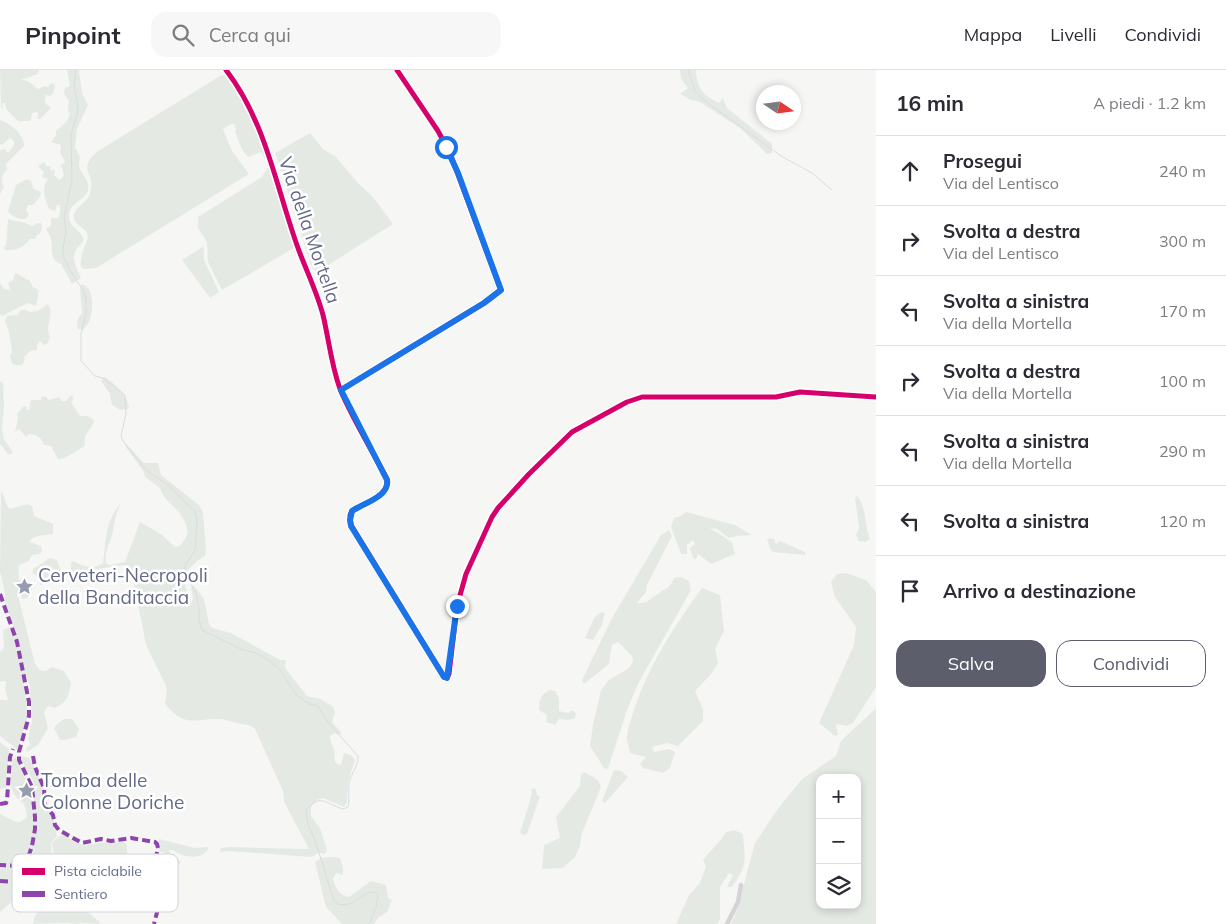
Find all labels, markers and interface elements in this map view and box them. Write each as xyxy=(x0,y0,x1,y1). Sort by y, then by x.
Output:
search box xyxy=(151,12,501,57)
text: Pinpoint xyxy=(25,20,121,50)
icon: search xyxy=(169,21,197,49)
text: Cerca qui xyxy=(209,23,291,47)
text: Mappa xyxy=(964,23,1022,46)
text: Livelli xyxy=(1050,23,1096,46)
text: Condividi xyxy=(1124,23,1201,46)
north arrow xyxy=(756,85,801,130)
text: 16 min xyxy=(896,90,964,116)
text: A piedi · 1.2 km xyxy=(1093,93,1206,113)
route start xyxy=(435,136,458,159)
text: Prosegui xyxy=(943,149,1022,173)
street label: Via della Mortella xyxy=(274,154,346,306)
icon: ahead xyxy=(896,157,924,185)
text: 240 m xyxy=(1159,161,1206,181)
text: Via del Lentisco xyxy=(943,173,1059,193)
text: Svolta a destra xyxy=(943,219,1081,243)
icon: right xyxy=(896,227,924,255)
text: 300 m xyxy=(1159,231,1206,251)
text: Via del Lentisco xyxy=(943,243,1059,263)
text: Svolta a sinistra xyxy=(943,289,1089,313)
icon: left xyxy=(896,297,924,325)
text: 170 m xyxy=(1159,301,1206,321)
text: Via della Mortella xyxy=(943,313,1072,333)
text: Svolta a destra xyxy=(943,359,1081,383)
icon: right xyxy=(896,367,924,395)
text: 100 m xyxy=(1159,371,1206,391)
text: Via della Mortella xyxy=(943,383,1072,403)
text: Svolta a sinistra xyxy=(943,429,1089,453)
icon: left xyxy=(896,437,924,465)
text: 290 m xyxy=(1159,441,1206,461)
text: Via della Mortella xyxy=(943,453,1072,473)
icon: left xyxy=(896,507,924,535)
text: Svolta a sinistra xyxy=(943,509,1089,533)
text: 120 m xyxy=(1159,511,1206,531)
place label: Cerveteri-Necropoli della Banditaccia xyxy=(38,563,208,609)
place icon: Cerveteri-Necropoli della Banditaccia xyxy=(14,576,34,596)
icon: arrive xyxy=(896,577,924,605)
text: Arrivo a destinazione xyxy=(943,579,1136,603)
route end xyxy=(446,595,469,618)
button: Salva xyxy=(896,640,1046,687)
button: Condividi xyxy=(1056,640,1206,687)
place label: Tomba delle Colonne Doriche xyxy=(41,768,184,814)
map controls xyxy=(816,774,861,909)
button: + xyxy=(816,774,861,819)
place icon: Tomba delle Colonne Doriche xyxy=(17,781,37,801)
button: − xyxy=(816,819,861,864)
legend xyxy=(12,854,178,912)
text: Pista ciclabile xyxy=(54,862,142,880)
button: layers xyxy=(816,864,861,909)
text: Sentiero xyxy=(54,885,107,903)

